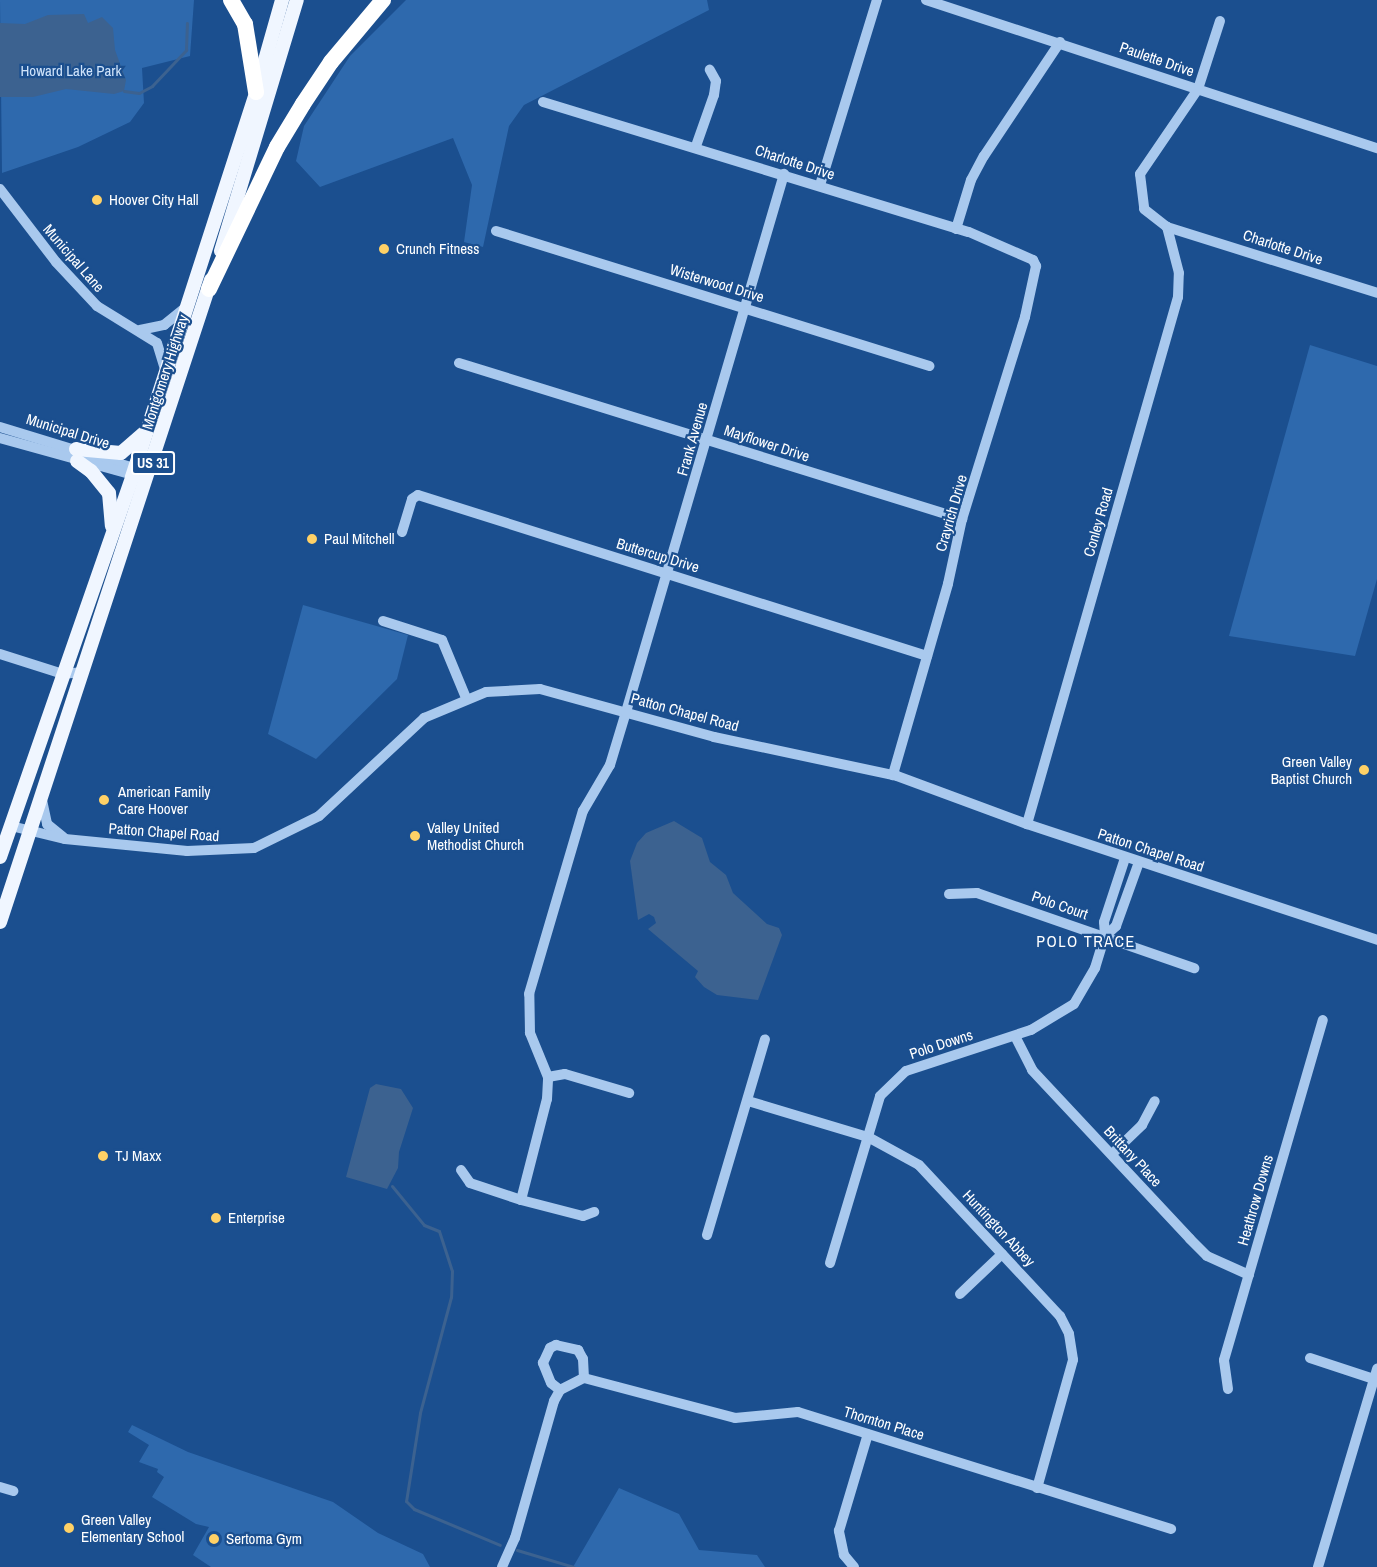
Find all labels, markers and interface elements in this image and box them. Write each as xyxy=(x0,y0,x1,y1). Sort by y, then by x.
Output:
street label: Paulette Drive xyxy=(1117,38,1197,80)
park label: Howard Lake Park xyxy=(20,62,122,80)
street label: Charlotte Drive xyxy=(753,141,837,183)
place label: Hoover City Hall xyxy=(109,191,199,209)
marker: Hoover City Hall xyxy=(90,193,104,207)
street label: Municipal Lane xyxy=(40,220,108,296)
street label: Charlotte Drive xyxy=(1241,226,1325,268)
place label: Crunch Fitness xyxy=(396,240,479,258)
marker: Crunch Fitness xyxy=(377,242,391,256)
street label: Wisterwood Drive xyxy=(668,260,766,306)
street label: Montgomery Highway xyxy=(138,312,192,432)
street label: Frank Avenue xyxy=(673,400,711,478)
street label: Municipal Drive xyxy=(24,410,112,452)
street label: Mayflower Drive xyxy=(722,421,812,465)
road number: US 31 xyxy=(130,452,176,474)
street label: Crayrich Drive xyxy=(931,472,971,554)
street label: Conley Road xyxy=(1080,485,1116,559)
place label: Paul Mitchell xyxy=(324,530,394,548)
marker: Paul Mitchell xyxy=(305,532,319,546)
street label: Buttercup Drive xyxy=(615,534,701,576)
street label: Patton Chapel Road xyxy=(629,689,741,735)
place label: Green Valley Baptist Church xyxy=(1271,752,1352,787)
marker: Green Valley Baptist Church xyxy=(1357,763,1371,777)
place label: American Family Care Hoover xyxy=(118,782,210,817)
marker: American Family Care Hoover xyxy=(95,791,113,809)
place label: Valley United Methodist Church xyxy=(427,818,524,853)
street label: Patton Chapel Road xyxy=(108,819,220,845)
street label: Patton Chapel Road xyxy=(1096,824,1206,876)
marker: Valley United Methodist Church xyxy=(408,829,422,843)
street label: Polo Court xyxy=(1030,887,1090,923)
district label: POLO TRACE xyxy=(1036,931,1136,951)
street label: Polo Downs xyxy=(907,1025,975,1063)
street label: Brittany Place xyxy=(1100,1122,1166,1190)
place label: TJ Maxx xyxy=(115,1147,161,1165)
marker: TJ Maxx xyxy=(96,1149,110,1163)
street label: Heathrow Downs xyxy=(1233,1153,1277,1247)
street label: Huntington Abbey xyxy=(959,1186,1039,1270)
place label: Enterprise xyxy=(228,1209,285,1227)
marker: Enterprise xyxy=(209,1211,223,1225)
street label: Thornton Place xyxy=(841,1402,927,1444)
place label: Green Valley Elementary School xyxy=(81,1510,184,1545)
marker: Green Valley Elementary School xyxy=(62,1521,76,1535)
place label: Sertoma Gym xyxy=(226,1530,302,1548)
marker: Sertoma Gym xyxy=(207,1532,221,1546)

